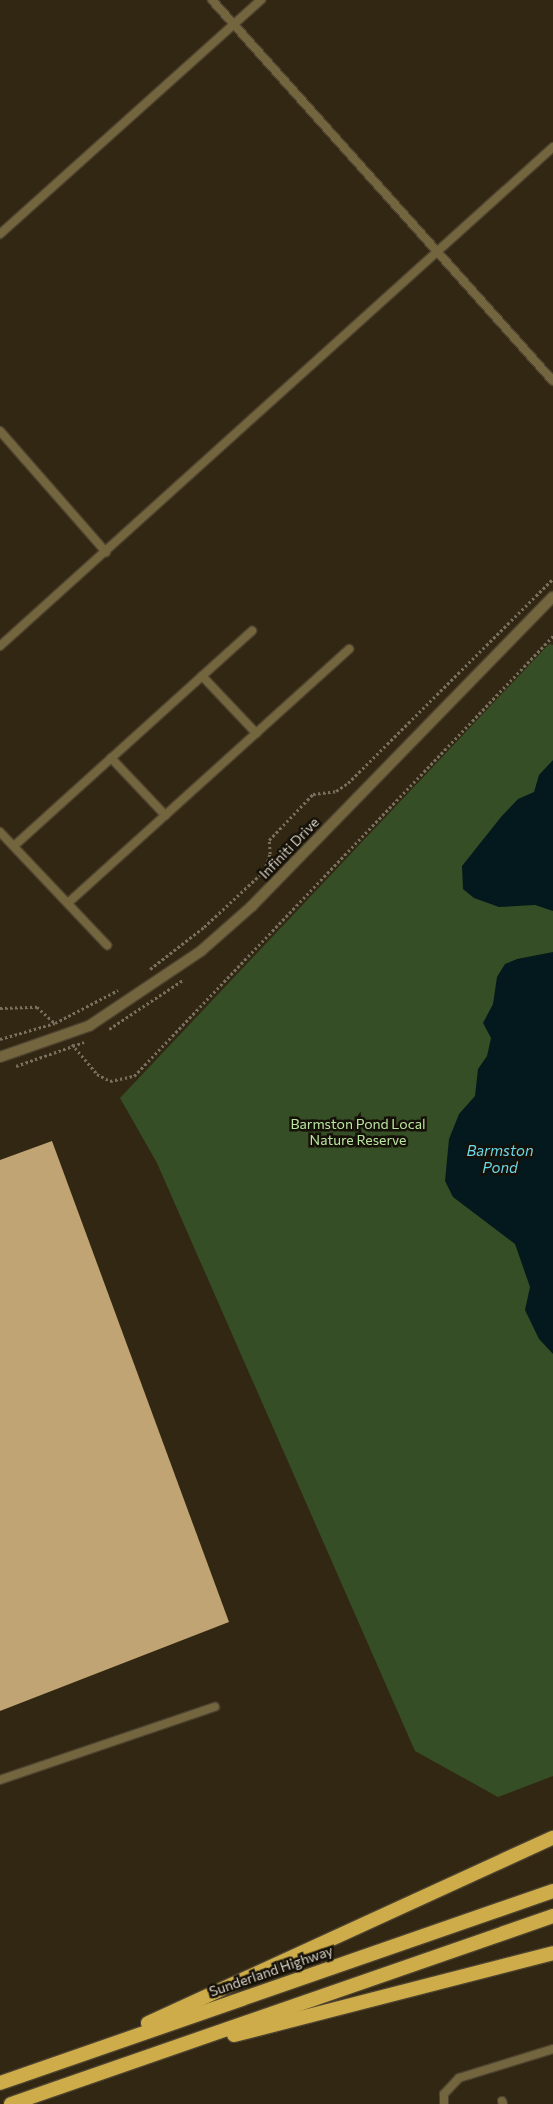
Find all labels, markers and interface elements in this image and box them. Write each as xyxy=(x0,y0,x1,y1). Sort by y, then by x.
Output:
street label: Infiniti Drive xyxy=(256,814,322,882)
park label: Barmston Pond Local Nature Reserve xyxy=(290,1116,426,1148)
water label: Barmston Pond xyxy=(467,1141,533,1176)
street label: Sunderland Highway xyxy=(207,1942,335,2000)

